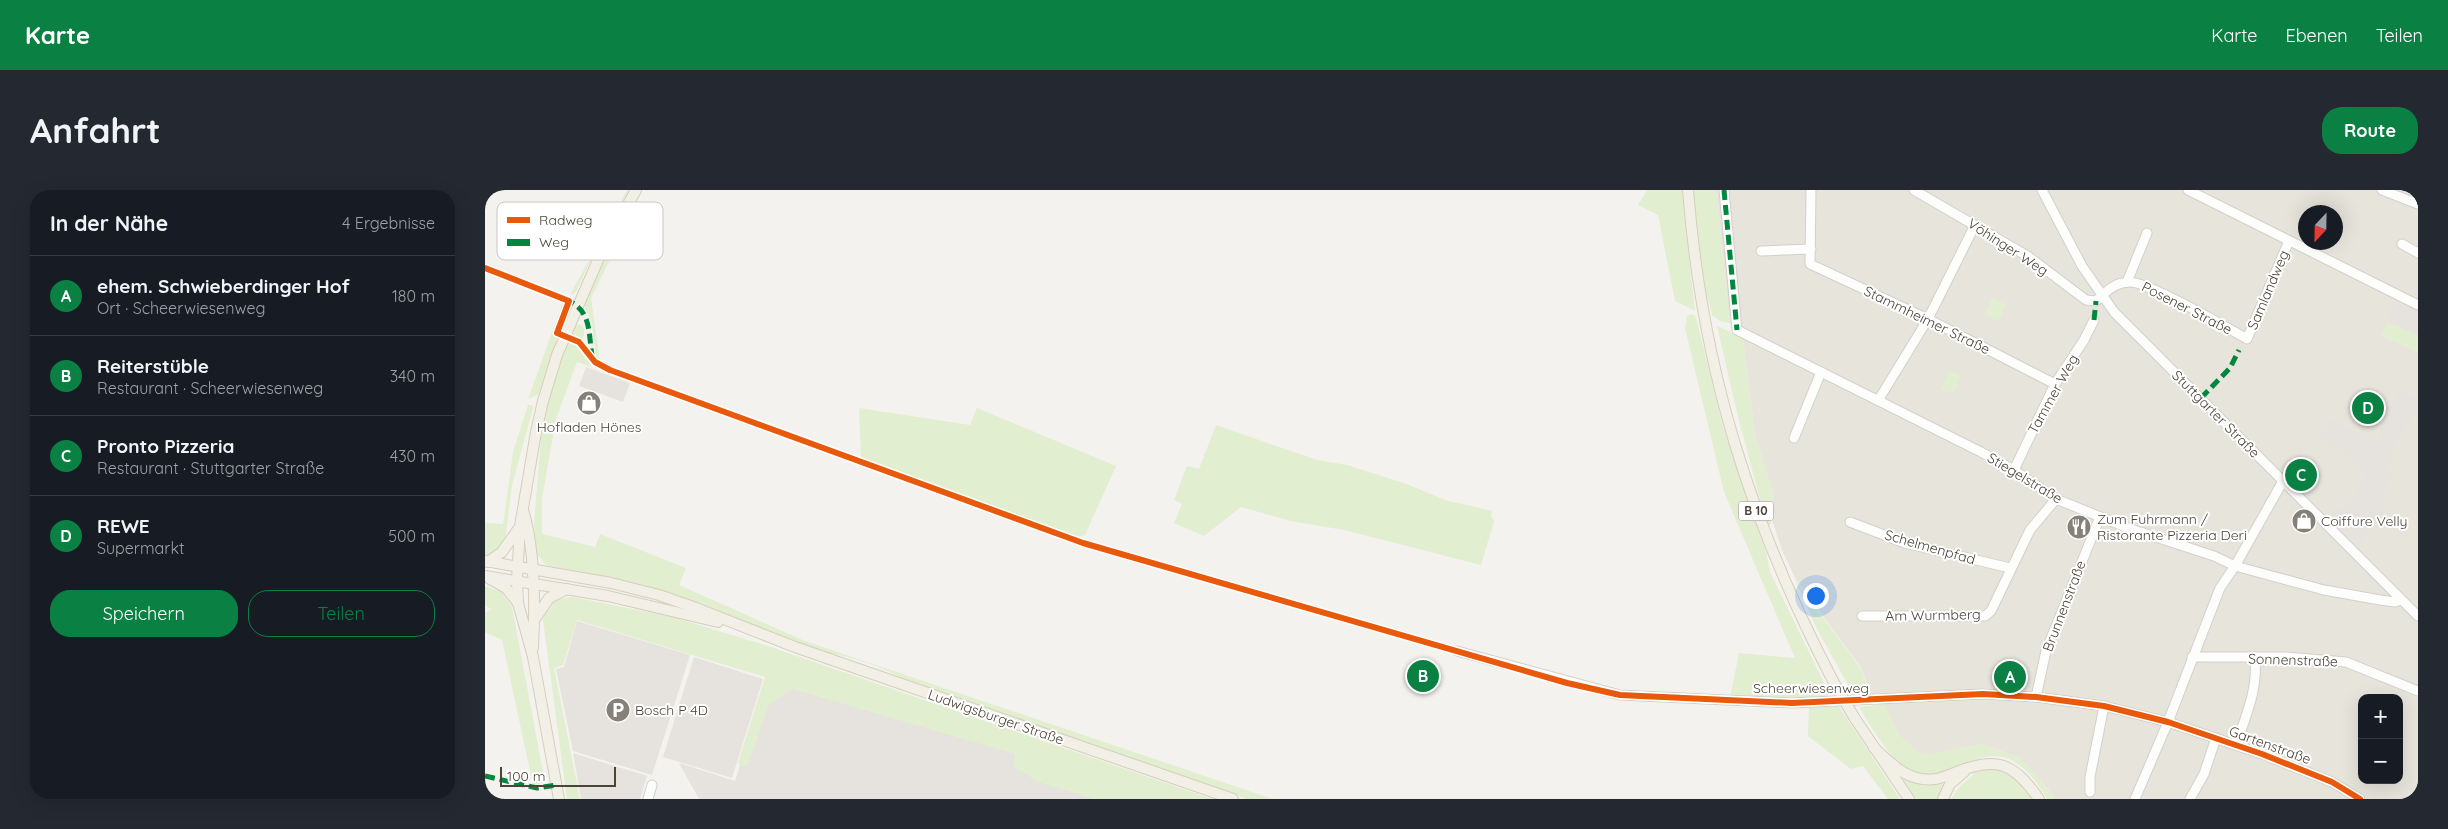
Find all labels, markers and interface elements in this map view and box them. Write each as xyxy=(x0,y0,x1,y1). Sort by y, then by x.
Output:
text: Karte xyxy=(25,20,90,50)
text: Karte xyxy=(2211,24,2257,47)
text: Ebenen xyxy=(2285,24,2348,47)
text: Teilen xyxy=(2376,24,2423,47)
button: Route xyxy=(2322,107,2418,154)
text: Anfahrt xyxy=(30,108,161,152)
legend xyxy=(497,202,663,260)
north arrow xyxy=(2298,205,2343,250)
text: In der Nähe xyxy=(50,210,168,236)
text: Radweg xyxy=(539,211,593,229)
text: 4 Ergebnisse xyxy=(342,213,435,233)
street label: Vöhinger Weg xyxy=(1964,214,2052,280)
text: Weg xyxy=(539,233,569,251)
street label: Samlandweg xyxy=(2243,248,2293,332)
text: ehem. Schwieberdinger Hof xyxy=(97,274,350,298)
street label: Posener Straße xyxy=(2139,277,2235,339)
street label: Stammheimer Straße xyxy=(1861,282,1993,358)
text: A xyxy=(61,286,71,306)
text: 180 m xyxy=(392,286,435,306)
text: Ort · Scheerwiesenweg xyxy=(97,298,265,318)
street label: Tammer Weg xyxy=(2024,351,2082,437)
text: Reiterstüble xyxy=(97,354,209,378)
text: B xyxy=(61,366,71,386)
text: 340 m xyxy=(390,366,435,386)
street label: Stuttgarter Straße xyxy=(2168,366,2264,462)
text: Restaurant · Scheerwiesenweg xyxy=(97,378,323,398)
pin: D xyxy=(2352,389,2384,427)
shop icon: Hofladen Hönes xyxy=(576,390,602,416)
place label: Hofladen Hönes xyxy=(537,418,641,436)
text: Pronto Pizzeria xyxy=(97,434,234,458)
text: C xyxy=(61,446,71,466)
text: 430 m xyxy=(390,446,435,466)
street label: Stiegelstraße xyxy=(1984,449,2066,508)
pin: C xyxy=(2285,456,2317,494)
text: Restaurant · Stuttgarter Straße xyxy=(97,458,324,478)
road number: B 10 xyxy=(1739,502,1773,521)
shop icon: Coiffure Velly xyxy=(2291,508,2317,534)
place label: Zum Fuhrmann / Ristorante Pizzeria Deri xyxy=(2097,510,2247,544)
place label: Coiffure Velly xyxy=(2321,512,2408,530)
text: REWE xyxy=(97,514,150,538)
restaurant icon: Zum Fuhrmann / Ristorante Pizzeria Deri xyxy=(2066,514,2092,540)
street label: Schelmenpfad xyxy=(1883,525,1977,569)
text: D xyxy=(60,526,72,546)
text: 500 m xyxy=(388,526,435,546)
text: Supermarkt xyxy=(97,538,184,558)
street label: Brunnenstraße xyxy=(2038,558,2090,654)
your location xyxy=(1803,583,1829,609)
button: Speichern xyxy=(50,590,238,637)
button: Teilen xyxy=(248,590,435,637)
street label: Am Wurmberg xyxy=(1885,605,1981,625)
street label: Sonnenstraße xyxy=(2248,649,2338,671)
pin: B xyxy=(1407,657,1439,695)
pin: A xyxy=(1994,658,2026,696)
street label: Scheerwiesenweg xyxy=(1753,679,1869,697)
street label: Ludwigsburger Straße xyxy=(926,685,1066,749)
map controls xyxy=(2358,694,2403,784)
button: + xyxy=(2358,694,2403,739)
parking icon: Bosch P 4D xyxy=(605,697,631,723)
place label: Bosch P 4D xyxy=(635,701,708,719)
street label: Gartenstraße xyxy=(2227,722,2314,768)
button: − xyxy=(2358,739,2403,784)
scale bar xyxy=(500,764,616,787)
text: 100 m xyxy=(507,767,545,785)

